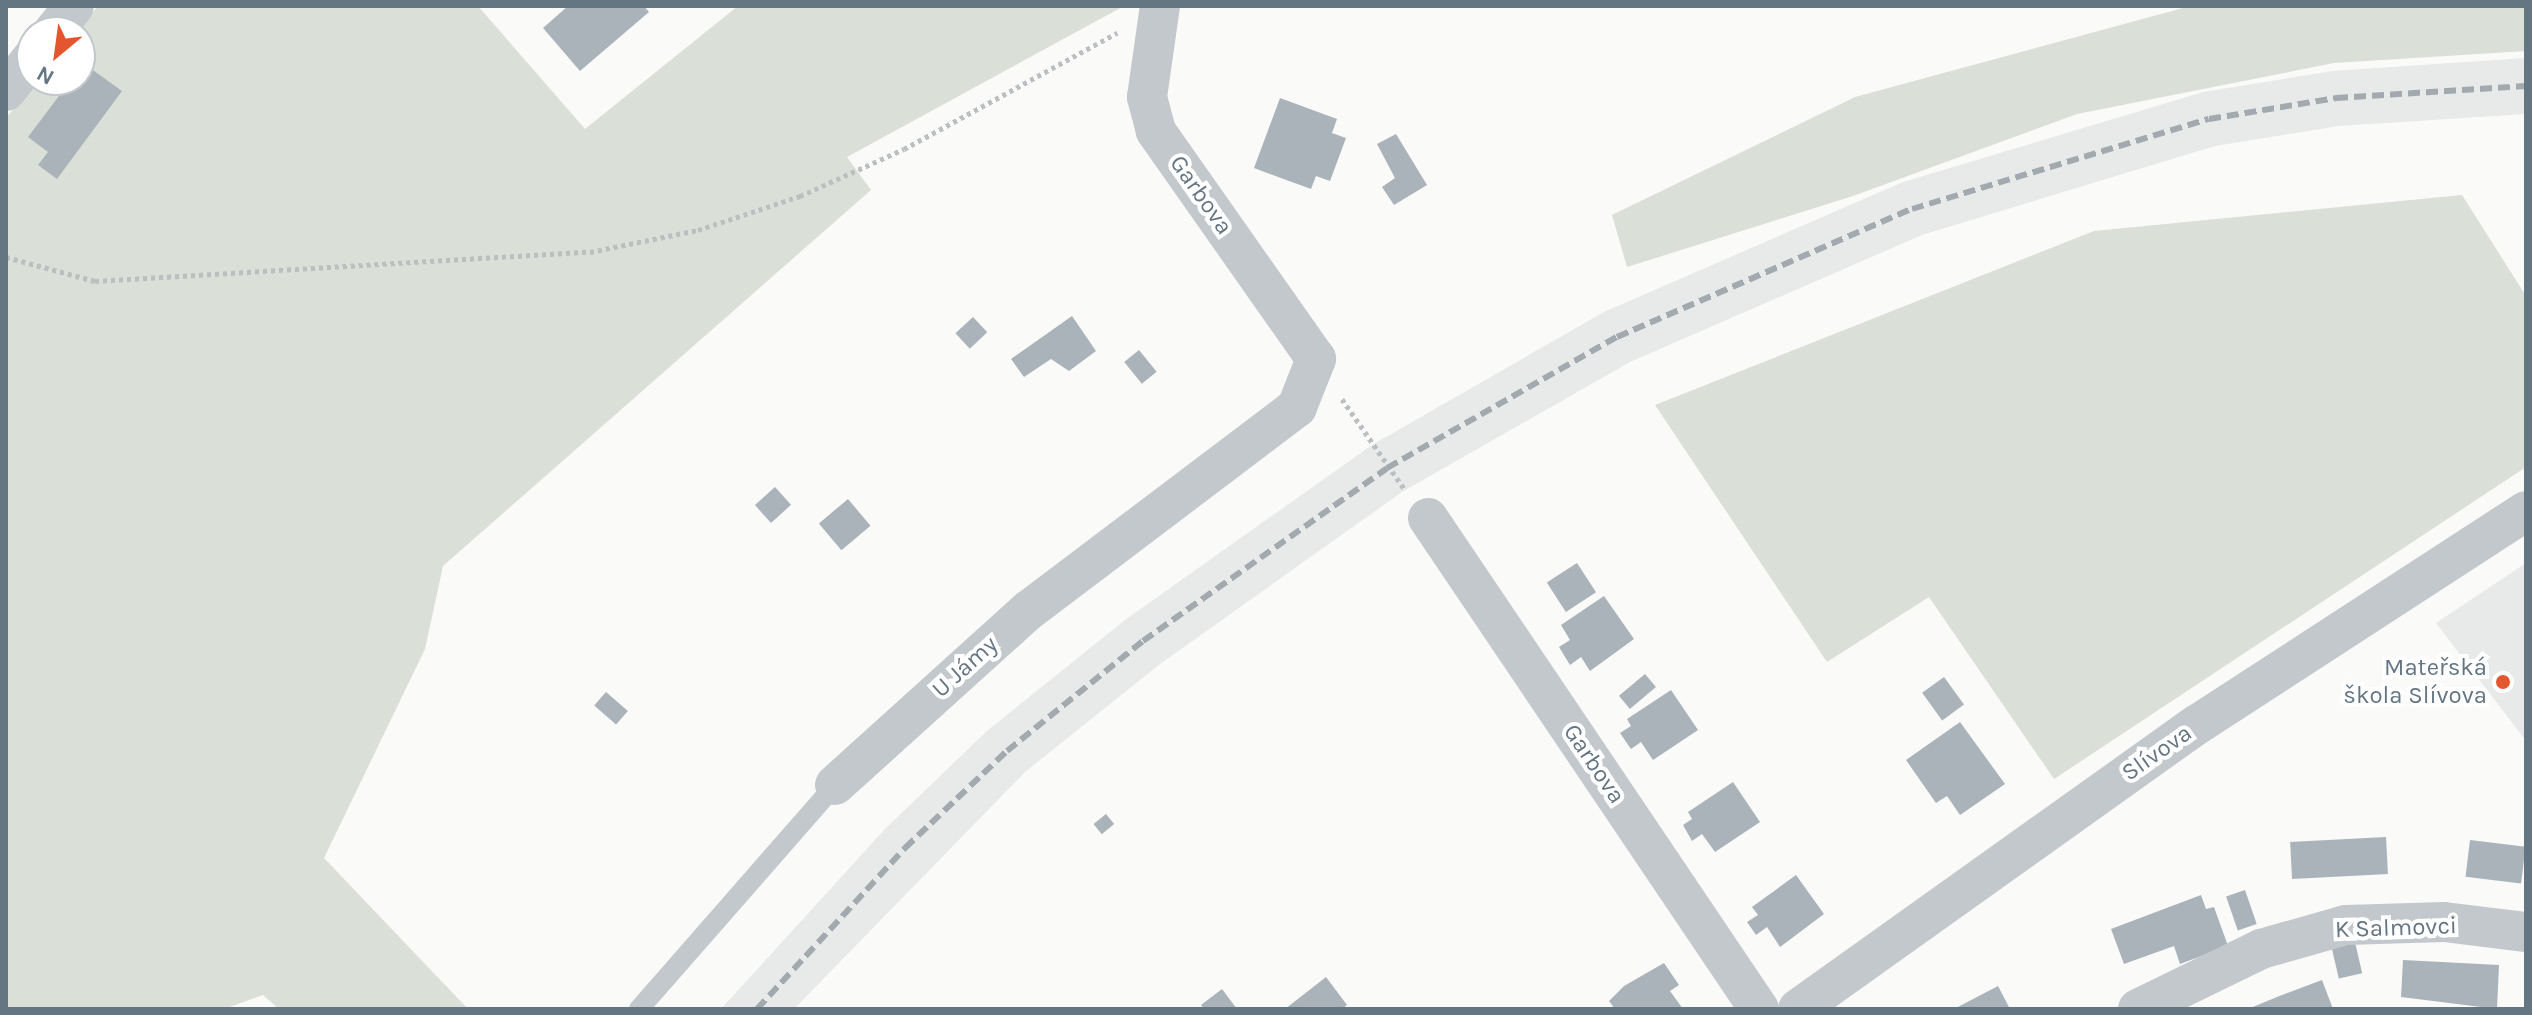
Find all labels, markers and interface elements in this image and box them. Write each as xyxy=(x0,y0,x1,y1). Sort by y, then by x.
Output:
north arrow xyxy=(16,16,96,96)
text: N xyxy=(32,60,59,90)
street label: Garbova xyxy=(1163,150,1239,240)
street label: U Jámy xyxy=(926,630,1004,704)
place label: Mateřská škola Slívova xyxy=(2343,654,2487,710)
marker: Mateřská škola Slívova xyxy=(2494,673,2512,691)
street label: Garbova xyxy=(1557,719,1631,809)
street label: Slívova xyxy=(2116,719,2198,787)
street label: K Salmovci xyxy=(2335,911,2457,945)

